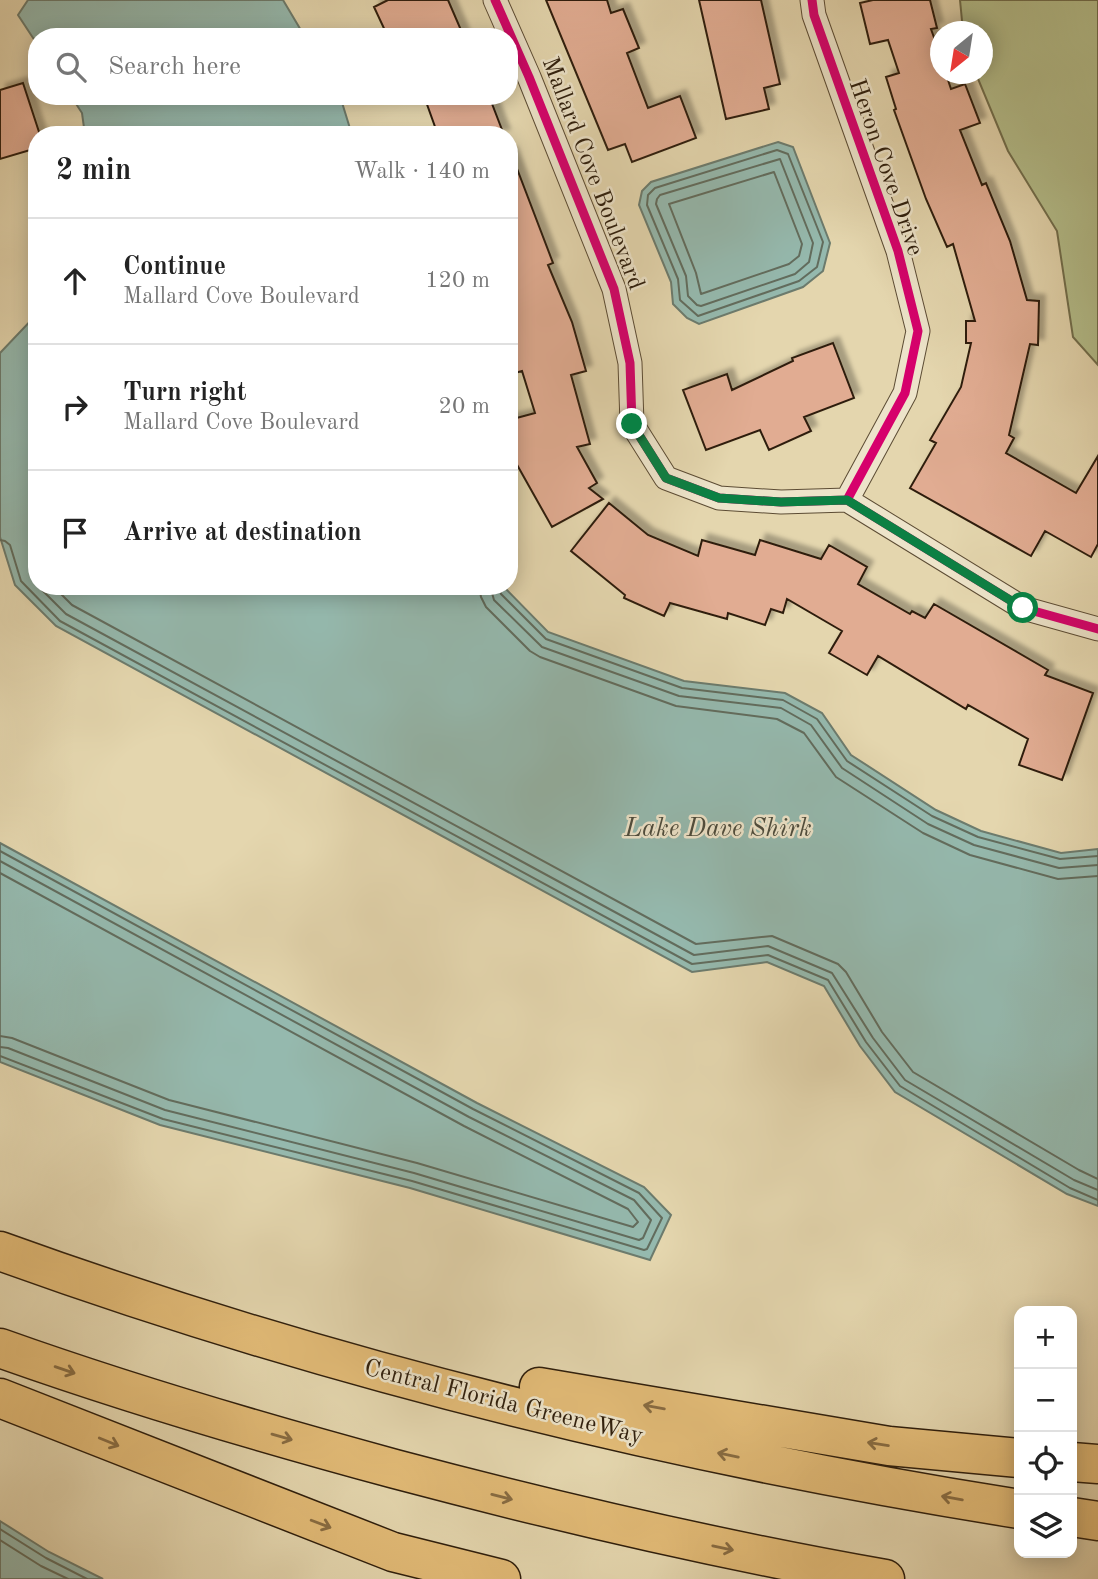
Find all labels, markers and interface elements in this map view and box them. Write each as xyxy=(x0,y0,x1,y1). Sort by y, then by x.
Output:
north arrow xyxy=(930,21,993,84)
search box xyxy=(28,28,518,105)
icon: search xyxy=(52,48,90,86)
text: Search here xyxy=(108,54,241,80)
street label: Mallard Cove Boulevard xyxy=(537,54,648,293)
street label: Heron Cove Drive xyxy=(844,76,927,259)
text: 2 min xyxy=(56,156,131,186)
text: Walk · 140 m xyxy=(354,160,490,183)
text: Continue xyxy=(123,254,226,280)
icon: ahead xyxy=(56,262,94,300)
text: 120 m xyxy=(425,269,490,292)
text: Mallard Cove Boulevard xyxy=(123,285,360,308)
text: Turn right xyxy=(123,380,246,406)
icon: right xyxy=(56,388,94,426)
text: 20 m xyxy=(439,395,490,418)
route end xyxy=(616,408,647,439)
text: Mallard Cove Boulevard xyxy=(123,411,360,434)
icon: arrive xyxy=(56,514,94,552)
text: Arrive at destination xyxy=(123,520,362,546)
route start xyxy=(1007,592,1038,623)
water label: Lake Dave Shirk xyxy=(623,816,812,842)
map controls xyxy=(1014,1306,1077,1558)
button: + xyxy=(1014,1306,1077,1369)
street label: Central Florida GreeneWay xyxy=(362,1357,646,1449)
one-way arrow xyxy=(53,1365,75,1377)
button: − xyxy=(1014,1369,1077,1432)
one-way arrow xyxy=(643,1400,666,1413)
one-way arrow xyxy=(271,1432,293,1445)
button: locate xyxy=(1014,1432,1077,1495)
one-way arrow xyxy=(98,1436,119,1449)
one-way arrow xyxy=(867,1437,890,1450)
one-way arrow xyxy=(717,1448,740,1462)
one-way arrow xyxy=(490,1491,512,1504)
one-way arrow xyxy=(941,1491,964,1504)
button: layers xyxy=(1014,1495,1077,1558)
one-way arrow xyxy=(309,1519,331,1532)
one-way arrow xyxy=(711,1542,734,1556)

